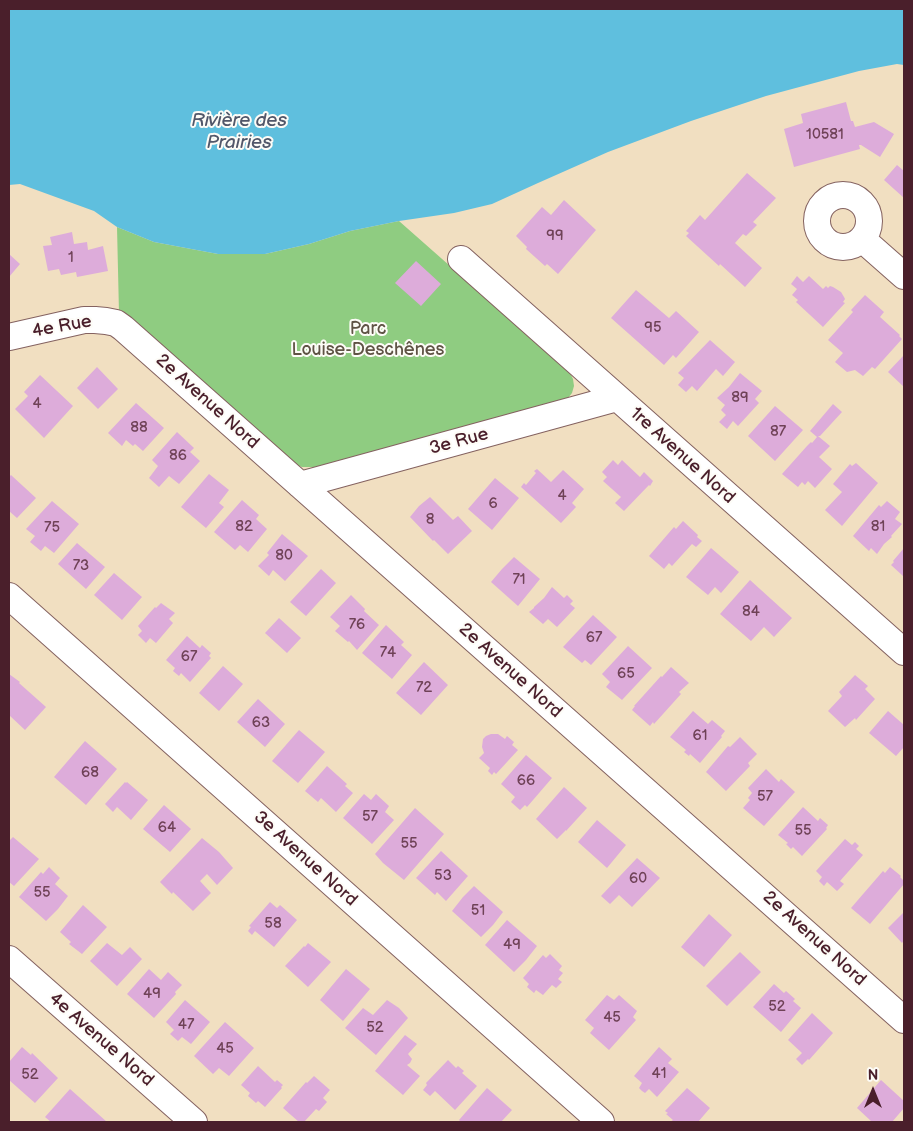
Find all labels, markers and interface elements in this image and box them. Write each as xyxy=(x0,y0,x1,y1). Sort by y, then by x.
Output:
water label: Rivière des Prairies xyxy=(191,110,287,154)
house number: 10581 xyxy=(806,126,844,144)
house number: 99 xyxy=(546,227,564,245)
house number: 1 xyxy=(68,249,74,267)
street label: 4e Rue xyxy=(31,311,93,343)
park label: Parc Louise-Deschênes xyxy=(292,318,444,360)
house number: 95 xyxy=(644,319,662,337)
street label: 2e Avenue Nord xyxy=(151,350,263,454)
house number: 89 xyxy=(731,389,749,407)
house number: 4 xyxy=(32,395,42,413)
street label: 1re Avenue Nord xyxy=(625,403,739,509)
house number: 88 xyxy=(130,419,148,437)
house number: 87 xyxy=(770,423,786,441)
street label: 3e Rue xyxy=(427,424,491,460)
house number: 86 xyxy=(169,447,187,465)
house number: 4 xyxy=(557,487,567,505)
house number: 6 xyxy=(488,495,498,513)
house number: 8 xyxy=(426,511,434,529)
house number: 82 xyxy=(235,518,253,536)
house number: 81 xyxy=(871,518,885,536)
house number: 75 xyxy=(44,519,60,537)
house number: 80 xyxy=(275,547,293,565)
house number: 73 xyxy=(73,557,89,575)
house number: 71 xyxy=(512,571,526,589)
house number: 84 xyxy=(742,603,760,621)
house number: 76 xyxy=(349,616,365,634)
street label: 2e Avenue Nord xyxy=(454,619,566,723)
house number: 67 xyxy=(586,629,602,647)
house number: 74 xyxy=(380,644,396,662)
house number: 67 xyxy=(181,648,197,666)
house number: 65 xyxy=(617,665,635,683)
house number: 72 xyxy=(416,679,432,697)
house number: 63 xyxy=(252,714,270,732)
house number: 61 xyxy=(693,727,707,745)
house number: 68 xyxy=(81,764,99,782)
house number: 66 xyxy=(517,772,535,790)
house number: 57 xyxy=(757,788,773,806)
street label: 3e Avenue Nord xyxy=(249,807,361,911)
house number: 57 xyxy=(362,808,378,826)
house number: 64 xyxy=(158,819,176,837)
house number: 55 xyxy=(794,822,812,840)
house number: 55 xyxy=(400,835,418,853)
house number: 53 xyxy=(434,867,452,885)
house number: 60 xyxy=(629,870,647,888)
house number: 55 xyxy=(33,884,51,902)
street label: 2e Avenue Nord xyxy=(758,887,870,991)
house number: 51 xyxy=(471,902,485,920)
house number: 58 xyxy=(264,915,282,933)
house number: 49 xyxy=(503,936,521,954)
house number: 49 xyxy=(143,985,161,1003)
street label: 4e Avenue Nord xyxy=(44,989,158,1091)
house number: 52 xyxy=(768,998,786,1016)
house number: 45 xyxy=(603,1009,621,1027)
house number: 47 xyxy=(178,1016,194,1034)
house number: 52 xyxy=(366,1019,384,1037)
house number: 45 xyxy=(216,1040,234,1058)
house number: 41 xyxy=(652,1065,666,1083)
house number: 52 xyxy=(21,1066,39,1084)
north arrow xyxy=(848,1066,898,1116)
text: N xyxy=(868,1067,878,1084)

